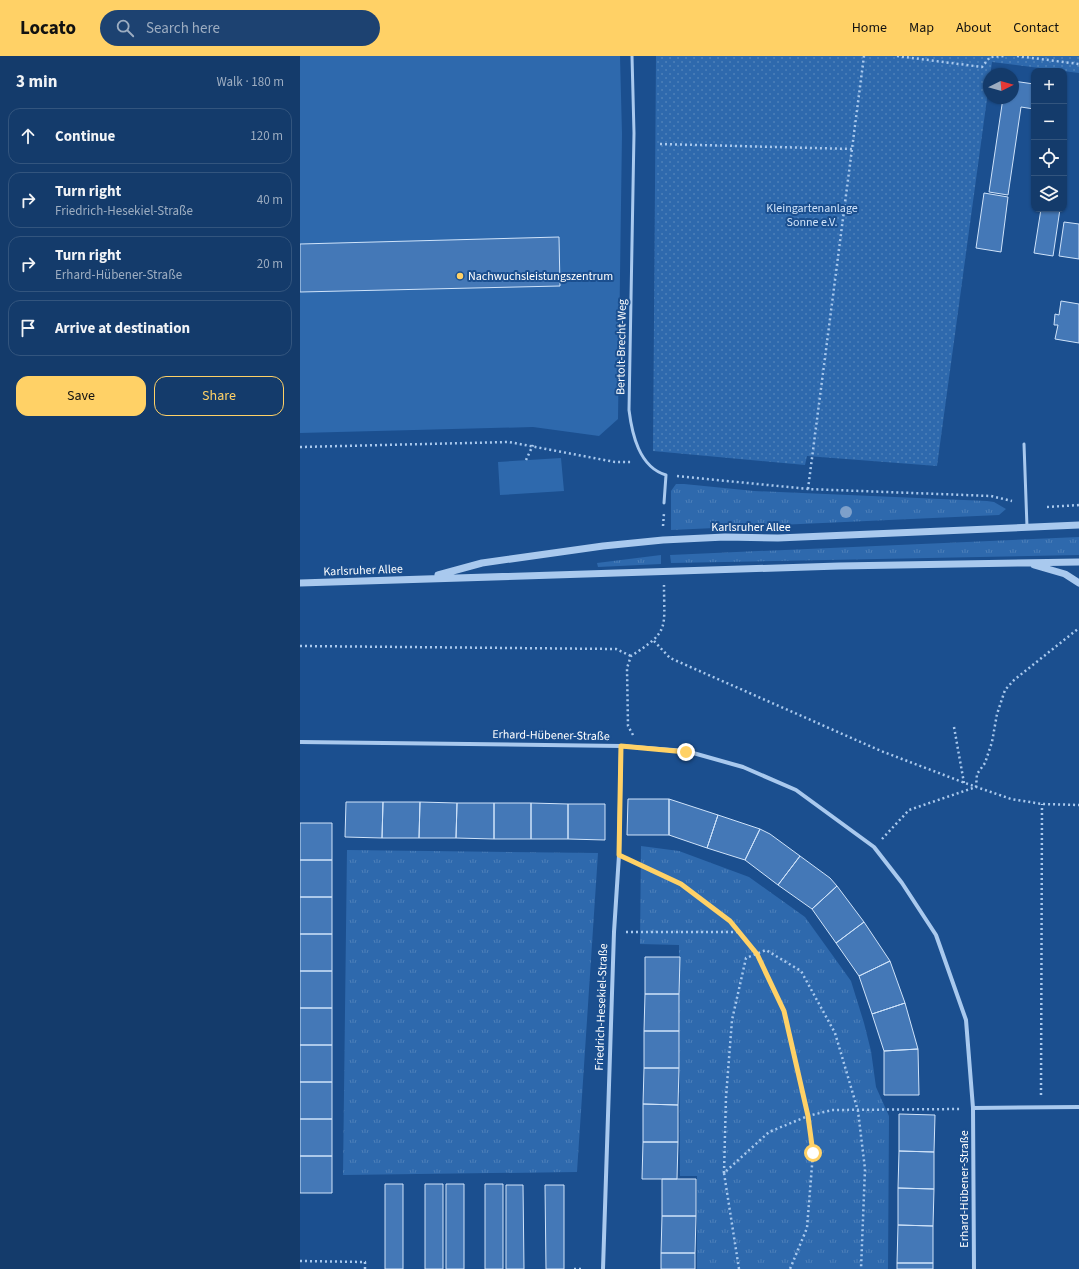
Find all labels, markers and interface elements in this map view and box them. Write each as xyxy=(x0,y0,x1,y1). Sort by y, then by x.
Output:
search box xyxy=(100,10,380,46)
text: Locato xyxy=(20,15,76,42)
icon: search xyxy=(114,17,136,39)
text: Search here xyxy=(146,18,220,39)
text: Home xyxy=(852,18,887,38)
text: Map xyxy=(909,18,934,38)
text: About xyxy=(956,18,991,38)
text: Contact xyxy=(1013,18,1059,38)
north arrow xyxy=(983,68,1019,104)
map controls xyxy=(1031,68,1067,212)
button: + xyxy=(1031,68,1067,104)
text: 3 min xyxy=(16,70,57,94)
text: Walk · 180 m xyxy=(216,73,284,91)
button: − xyxy=(1031,104,1067,140)
icon: ahead xyxy=(17,125,39,147)
text: Continue xyxy=(55,126,115,147)
text: 120 m xyxy=(250,127,283,145)
button: locate xyxy=(1031,140,1067,176)
button: layers xyxy=(1031,176,1067,212)
text: Turn right xyxy=(55,181,121,202)
icon: right xyxy=(17,189,39,211)
text: 40 m xyxy=(257,191,283,209)
park label: Kleingartenanlage Sonne e.V. xyxy=(766,200,858,231)
text: Friedrich-Hesekiel-Straße xyxy=(55,202,193,220)
text: Turn right xyxy=(55,245,121,266)
icon: right xyxy=(17,253,39,275)
text: 20 m xyxy=(257,255,283,273)
text: Erhard-Hübener-Straße xyxy=(55,266,182,284)
place label: Nachwuchsleistungszentrum xyxy=(468,268,613,285)
marker: Nachwuchsleistungszentrum xyxy=(455,271,465,281)
street label: Bertolt-Brecht-Weg xyxy=(612,299,631,395)
icon: arrive xyxy=(17,317,39,339)
text: Arrive at destination xyxy=(55,318,190,339)
button: Save xyxy=(16,376,146,416)
button: Share xyxy=(154,376,284,416)
street label: Karlsruher Allee xyxy=(711,519,791,536)
street label: Karlsruher Allee xyxy=(323,561,403,580)
street label: Erhard-Hübener-Straße xyxy=(492,726,610,745)
route end xyxy=(677,743,695,761)
street label: Friedrich-Hesekiel-Straße xyxy=(591,943,612,1071)
street label: Erhard-Hübener-Straße xyxy=(956,1130,973,1248)
route start xyxy=(804,1144,822,1162)

